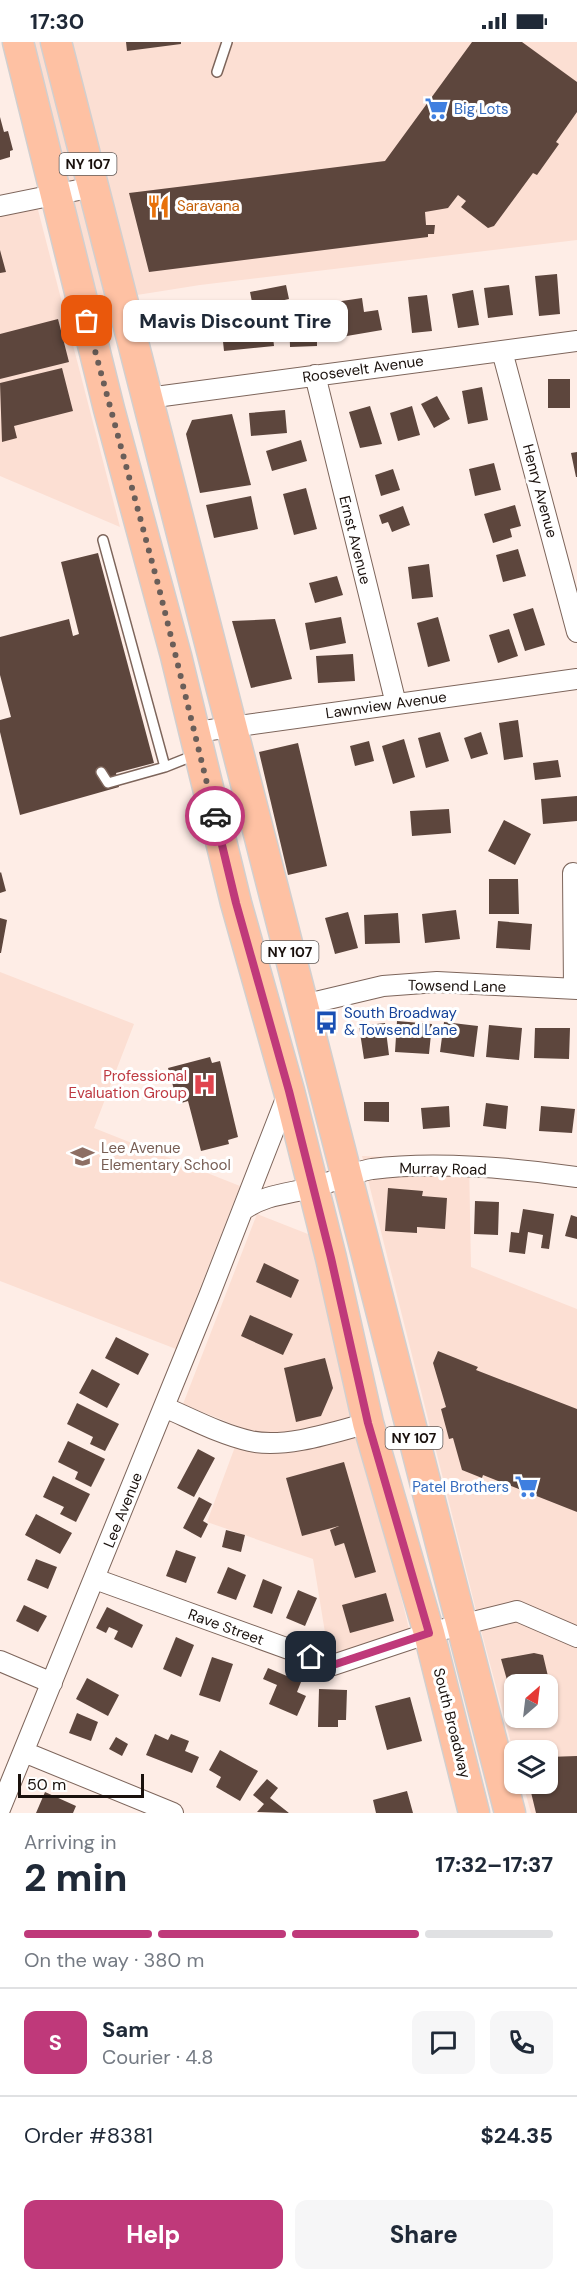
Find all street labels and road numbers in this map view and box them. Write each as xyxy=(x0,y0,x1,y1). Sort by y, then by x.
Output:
road number: NY 107 xyxy=(60,153,116,175)
street label: Roosevelt Avenue xyxy=(301,351,425,387)
street label: Henry Avenue xyxy=(518,442,562,540)
street label: Ernst Avenue xyxy=(334,494,376,586)
street label: Lawnview Avenue xyxy=(324,687,448,723)
road number: NY 107 xyxy=(262,941,318,963)
street label: Towsend Lane xyxy=(408,975,506,997)
street label: Murray Road xyxy=(399,1158,487,1180)
road number: NY 107 xyxy=(386,1427,442,1449)
street label: Lee Avenue xyxy=(99,1469,147,1551)
street label: Rave Street xyxy=(185,1604,267,1650)
street label: South Broadway xyxy=(429,1666,476,1781)

